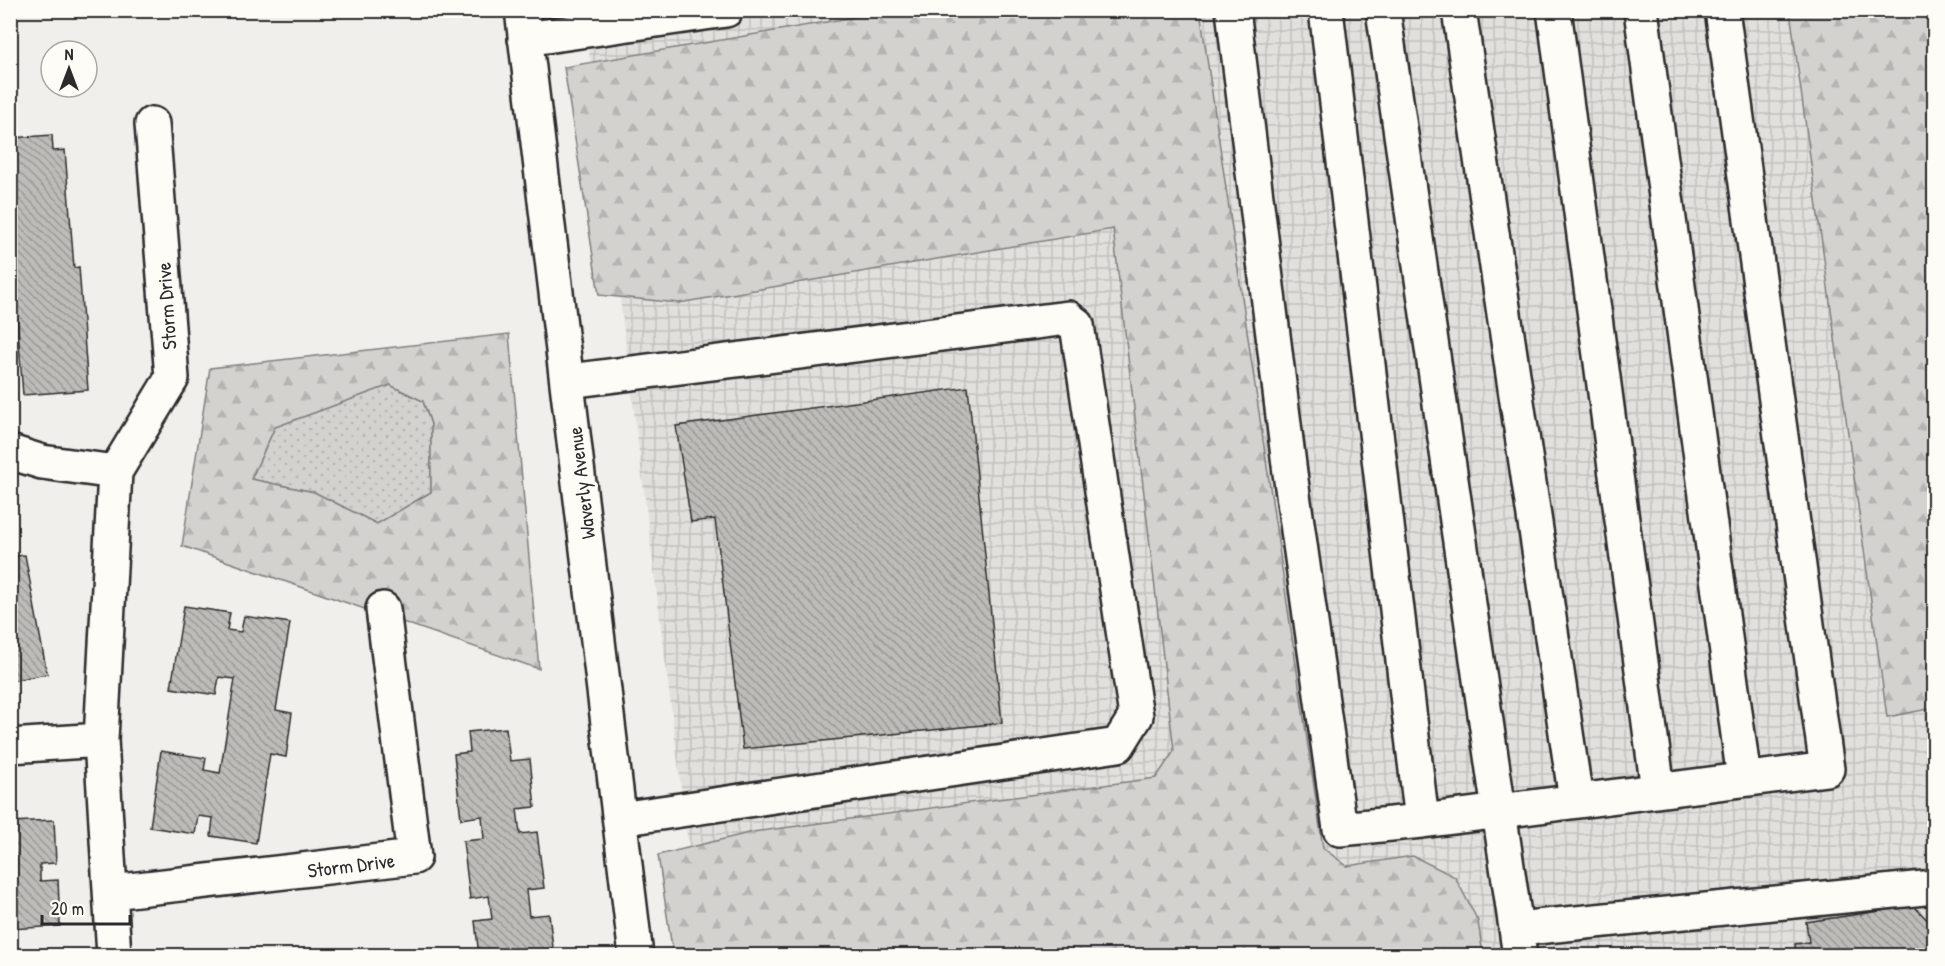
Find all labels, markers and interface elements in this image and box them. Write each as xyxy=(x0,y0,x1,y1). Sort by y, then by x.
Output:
north arrow xyxy=(39,39,99,99)
text: N xyxy=(65,43,74,65)
street label: Storm Drive xyxy=(149,261,183,351)
street label: Waverly Avenue xyxy=(561,425,601,541)
street label: Storm Drive xyxy=(306,846,396,884)
scale bar xyxy=(42,888,130,926)
text: 20 m xyxy=(51,896,84,921)

